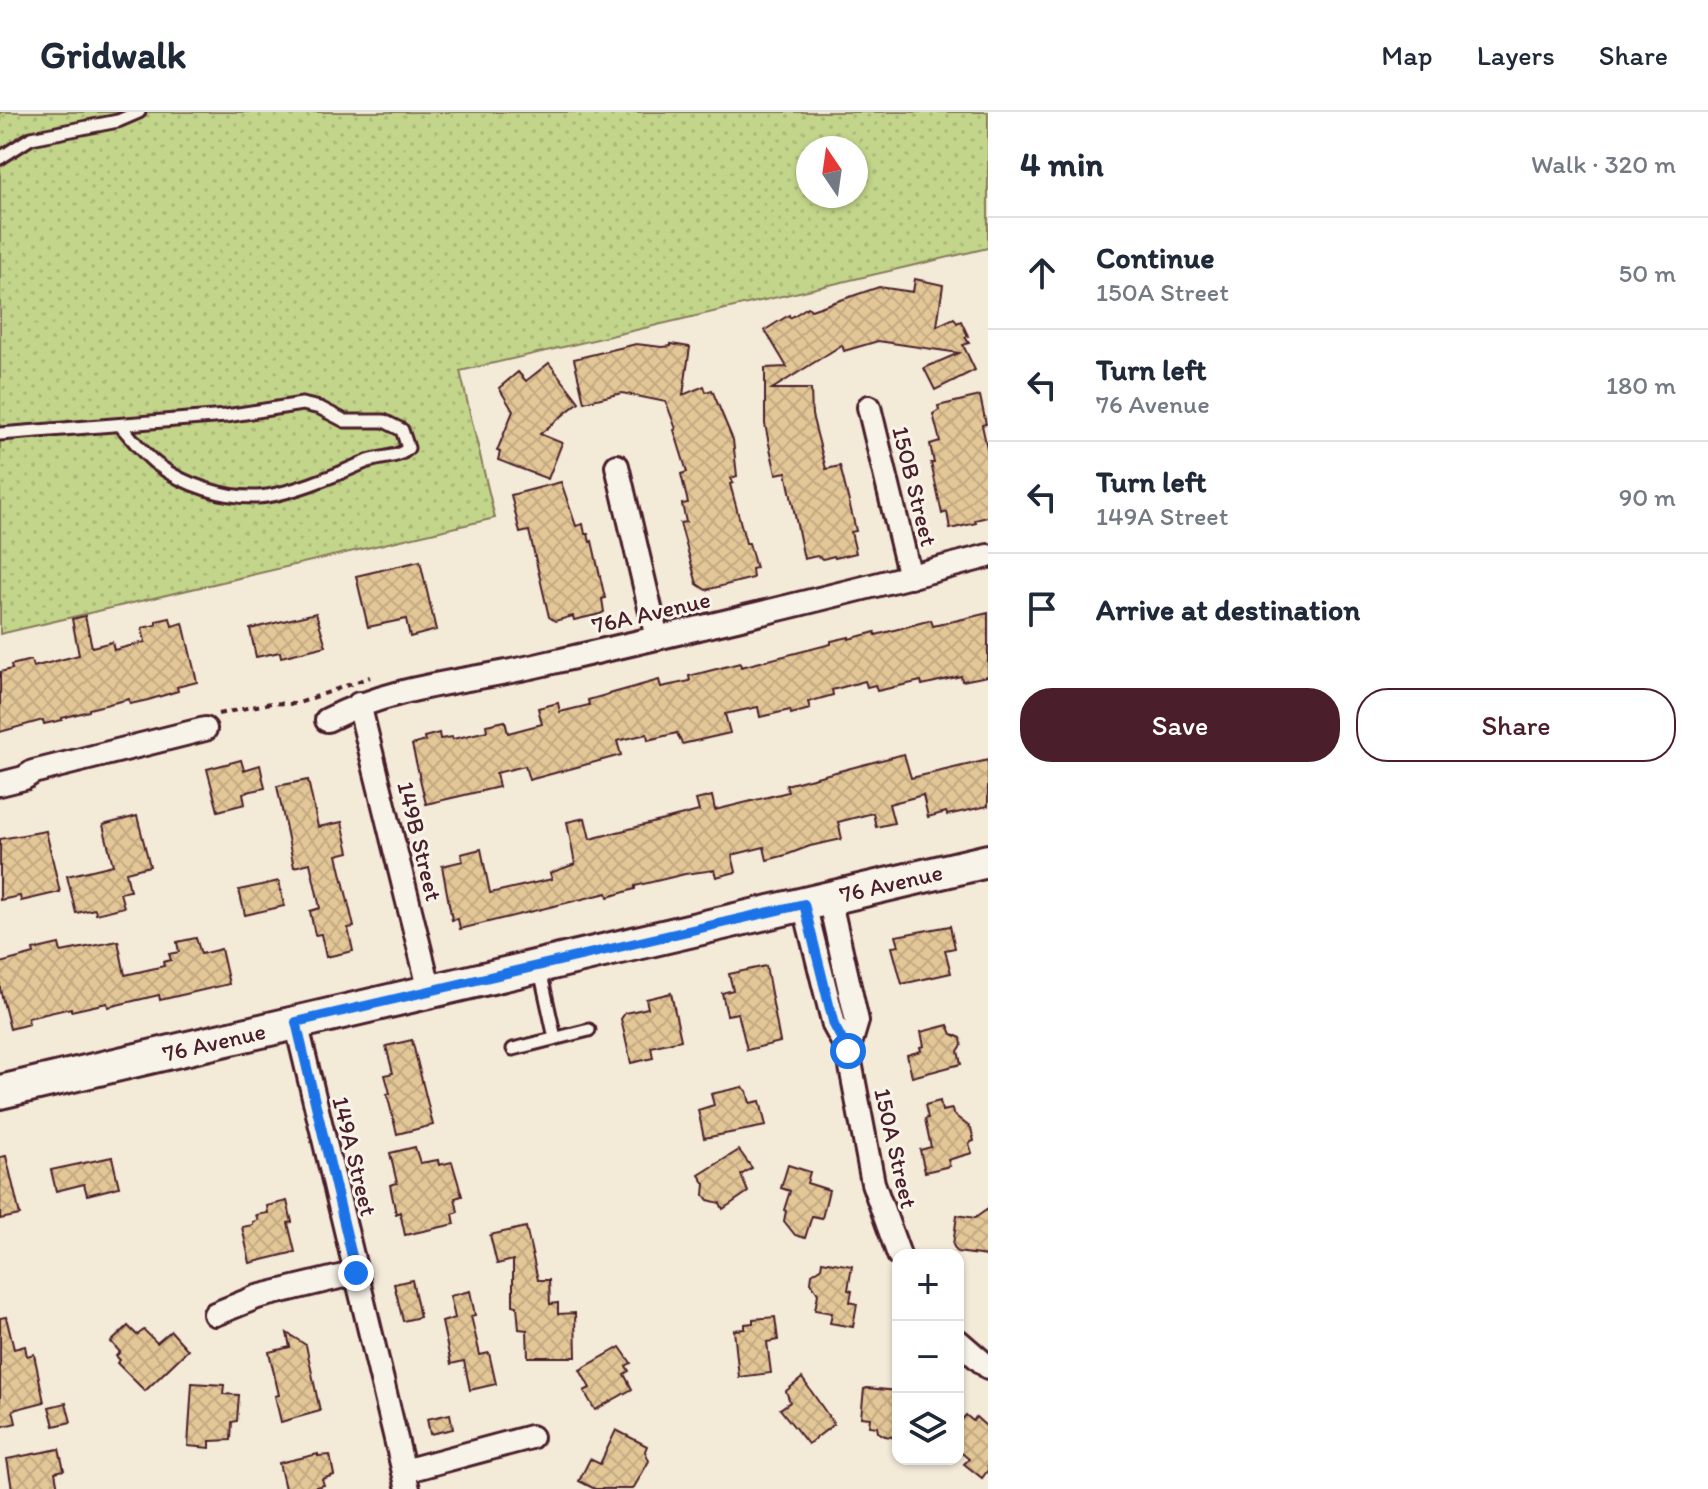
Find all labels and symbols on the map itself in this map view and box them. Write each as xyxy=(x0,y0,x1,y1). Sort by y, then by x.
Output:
north arrow xyxy=(796,136,868,208)
street label: 150B Street xyxy=(886,423,944,549)
street label: 76A Avenue xyxy=(589,584,713,640)
street label: 149B Street xyxy=(391,778,449,904)
street label: 76 Avenue xyxy=(837,857,945,909)
street label: 76 Avenue xyxy=(160,1016,268,1068)
route start xyxy=(830,1033,866,1069)
street label: 150A Street xyxy=(868,1085,924,1211)
street label: 149A Street xyxy=(326,1093,384,1219)
route end xyxy=(338,1255,374,1291)

